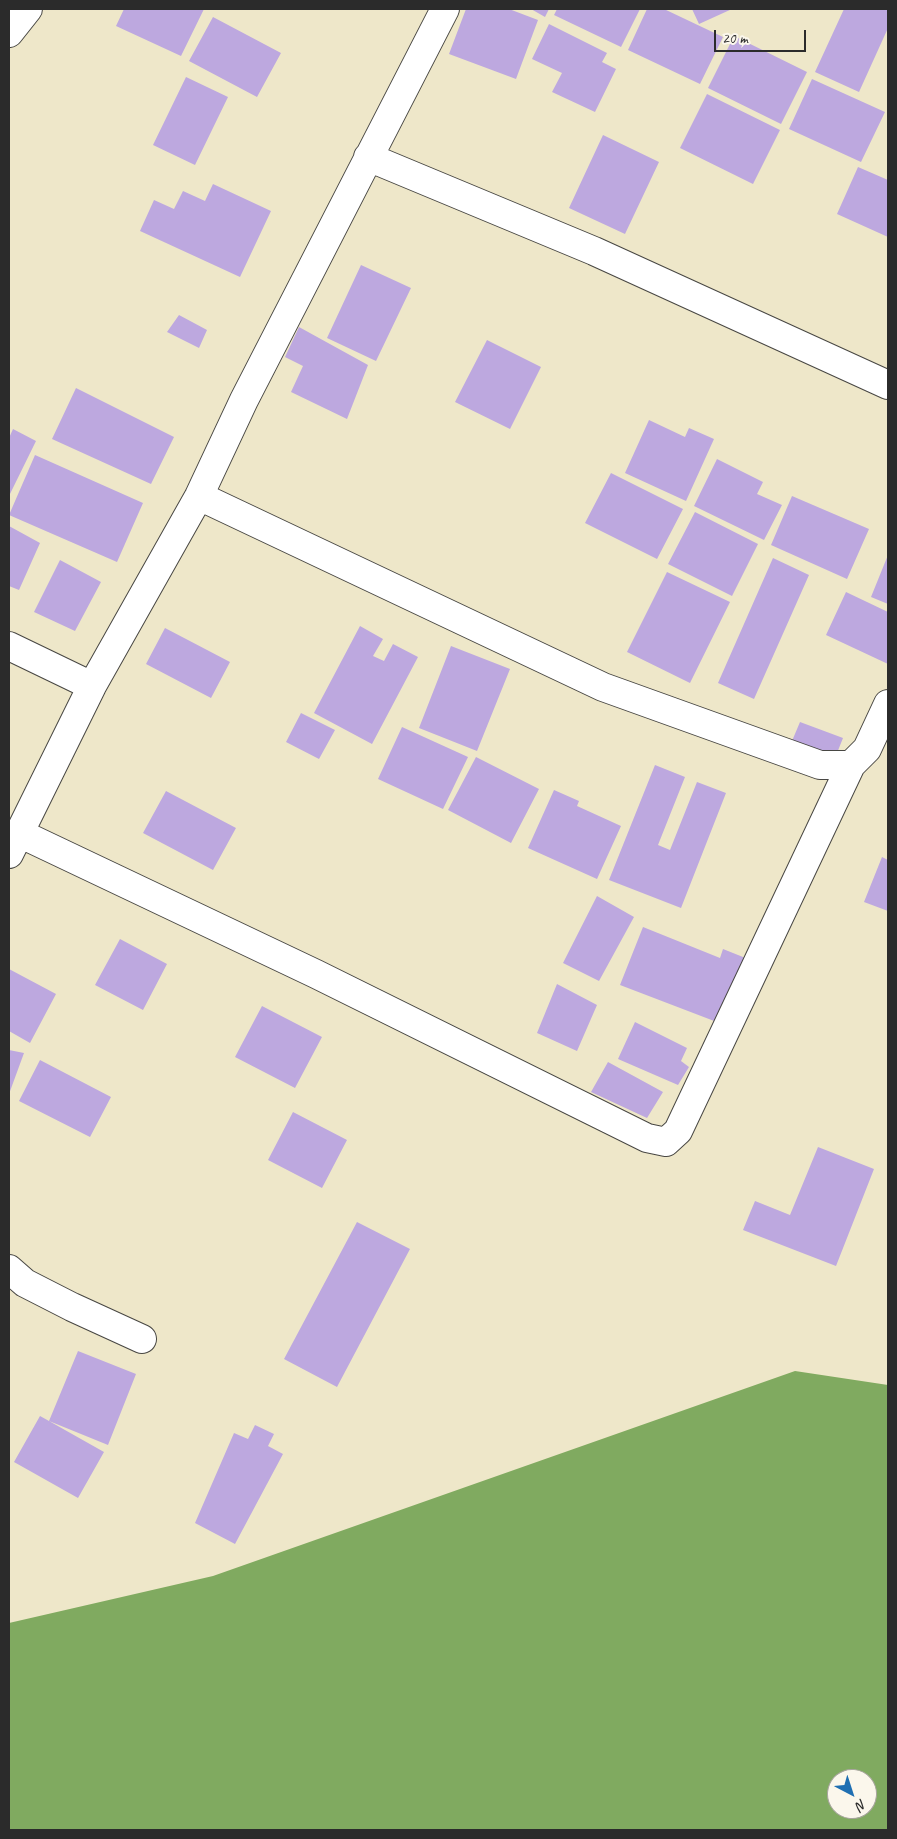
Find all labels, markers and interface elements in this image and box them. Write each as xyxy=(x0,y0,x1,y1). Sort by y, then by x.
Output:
scale bar xyxy=(717,20,810,52)
text: 20 m xyxy=(722,29,748,48)
north arrow xyxy=(827,1769,877,1819)
text: N xyxy=(853,1796,870,1814)

